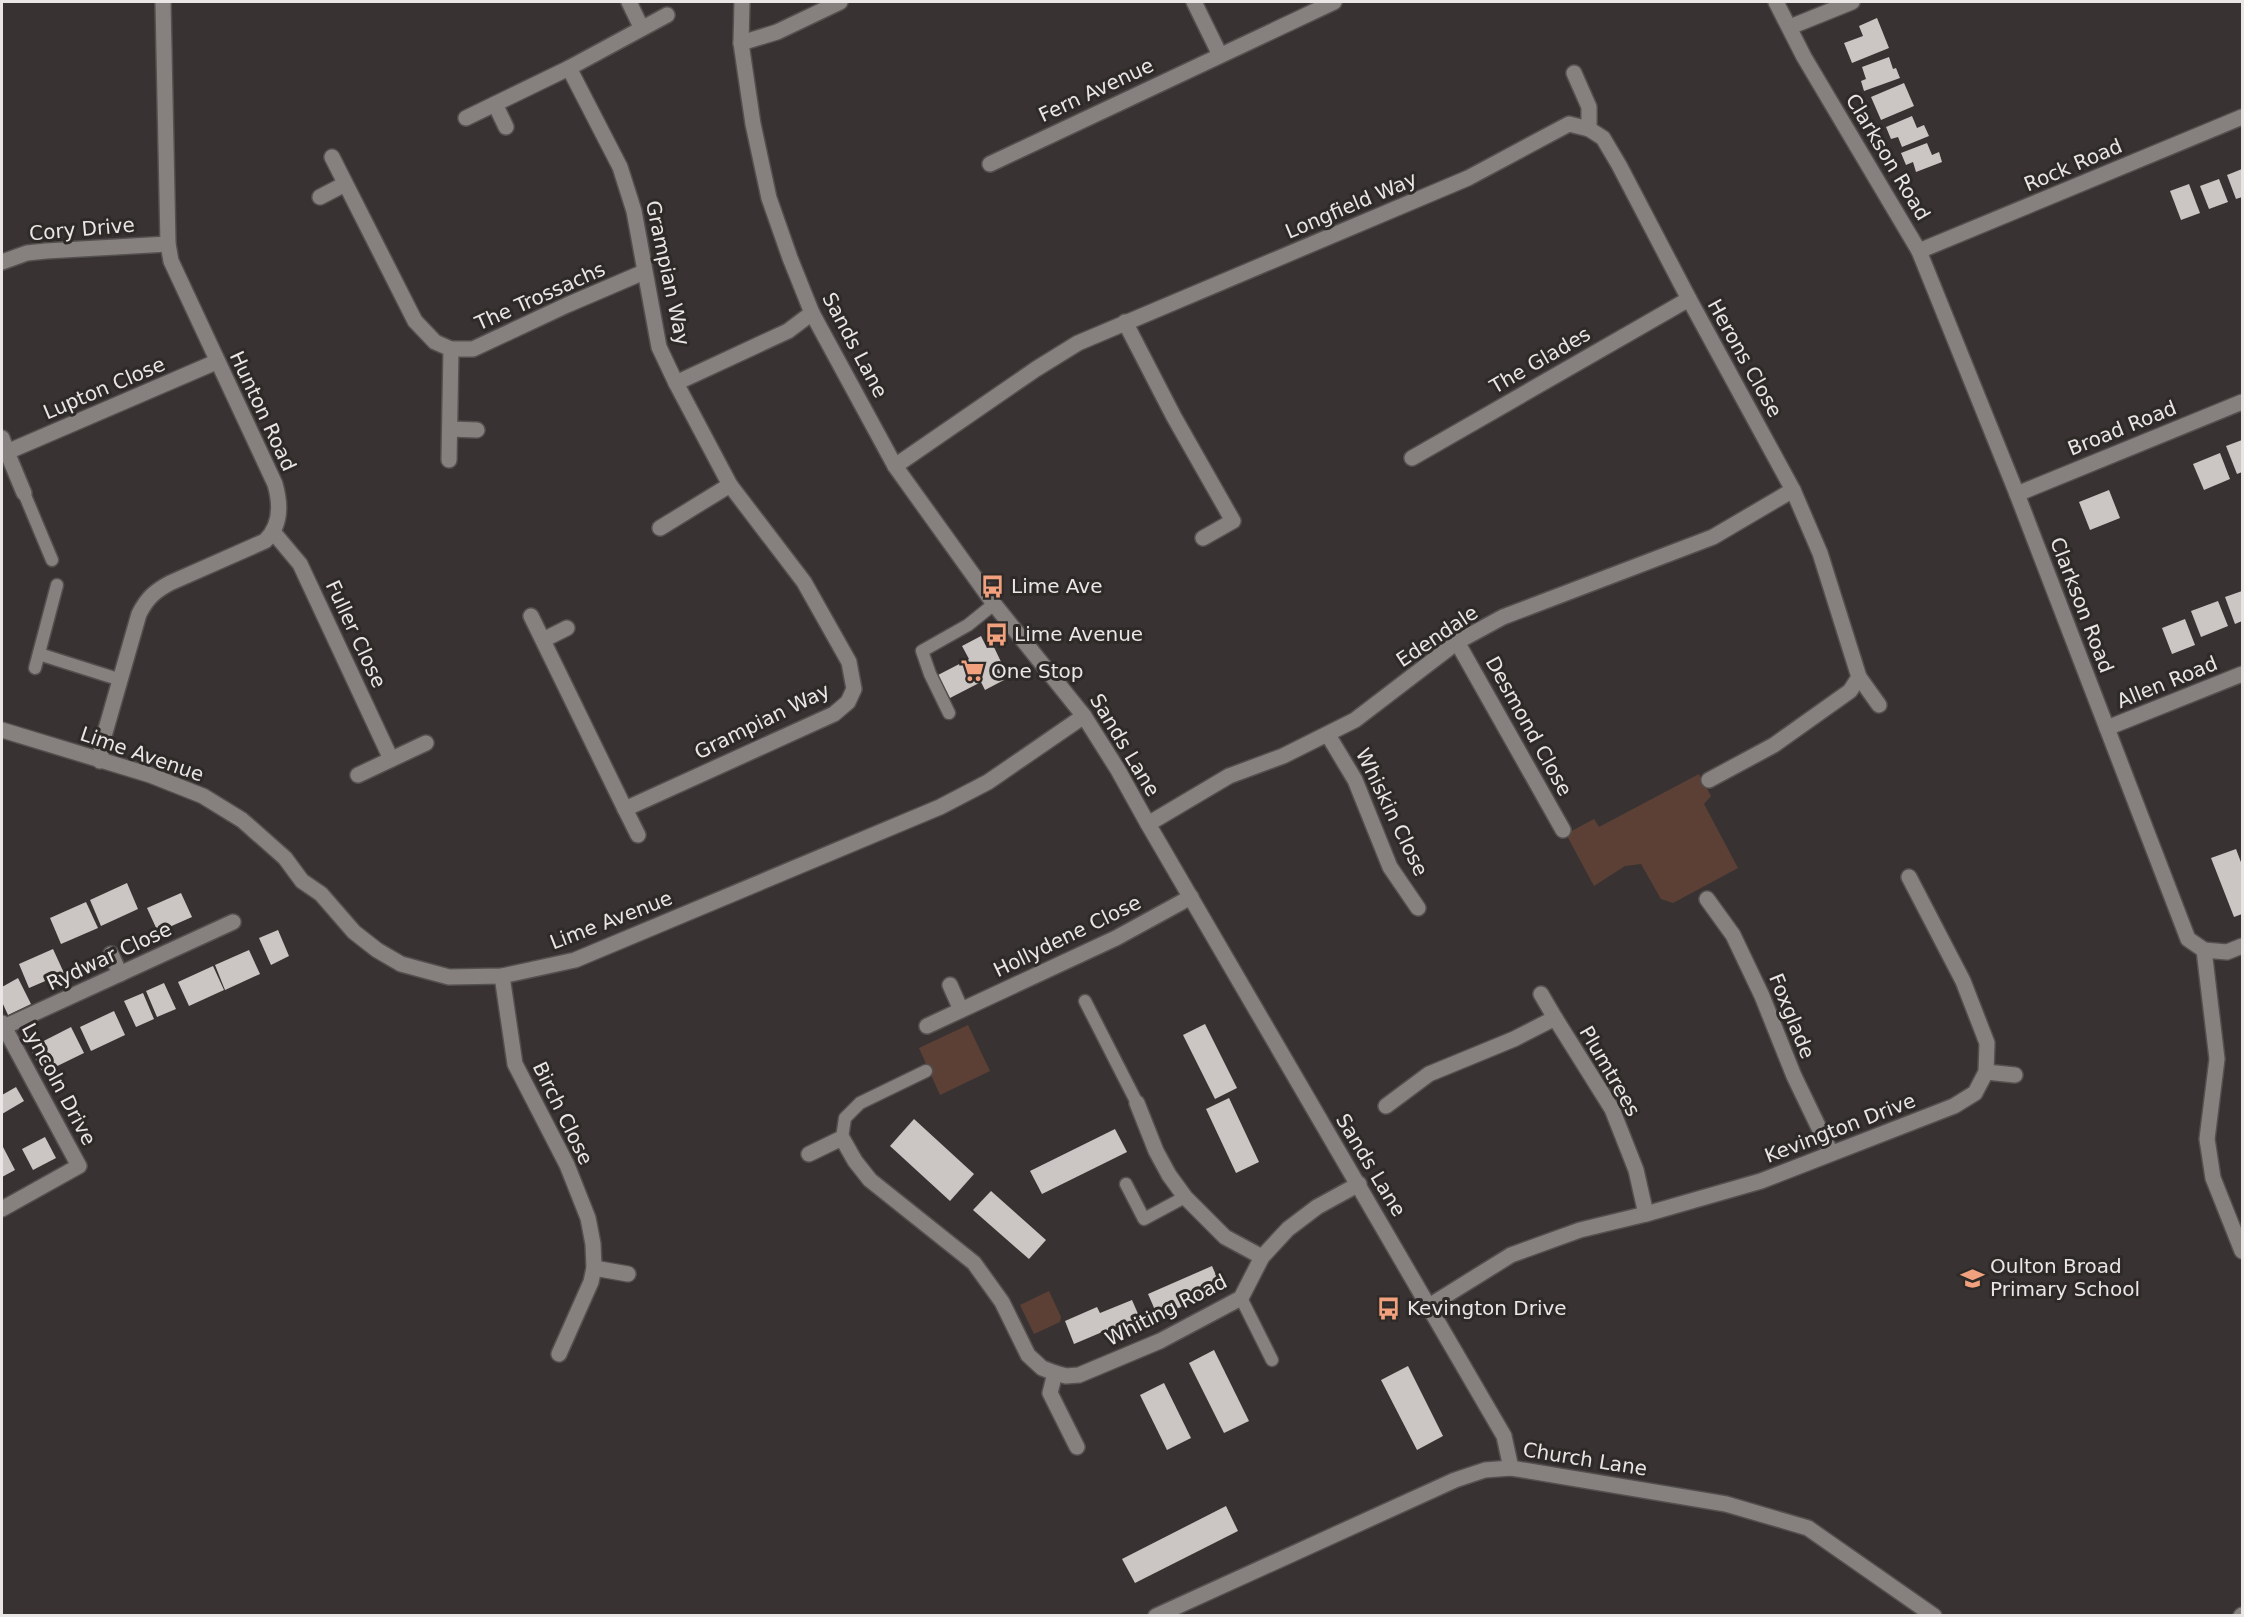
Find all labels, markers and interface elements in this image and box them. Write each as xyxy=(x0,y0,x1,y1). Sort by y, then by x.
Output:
street label: Fern Avenue xyxy=(1035,53,1157,127)
street label: Clarkson Road xyxy=(1841,89,1935,225)
street label: Rock Road xyxy=(2020,134,2126,196)
street label: Longfield Way xyxy=(1282,166,1421,243)
street label: Grampian Way xyxy=(641,198,695,348)
street label: Cory Drive xyxy=(28,212,136,246)
street label: The Trossachs xyxy=(470,257,609,336)
street label: Sands Lane xyxy=(817,288,893,402)
street label: Herons Close xyxy=(1703,295,1787,421)
street label: The Glades xyxy=(1485,322,1595,399)
street label: Hunton Road xyxy=(225,347,301,475)
street label: Lupton Close xyxy=(40,352,168,424)
street label: Broad Road xyxy=(2064,395,2180,461)
street label: Clarkson Road xyxy=(2045,534,2119,676)
bus stop icon: Lime Ave xyxy=(980,573,1006,599)
place label: Lime Ave xyxy=(1011,574,1103,598)
street label: Fuller Close xyxy=(321,577,391,691)
street label: Edendale xyxy=(1392,600,1482,672)
bus stop icon: Lime Avenue xyxy=(983,621,1009,647)
place label: Lime Avenue xyxy=(1014,622,1143,646)
street label: Allen Road xyxy=(2113,651,2221,713)
street label: Desmond Close xyxy=(1481,652,1577,800)
supermarket icon: One Stop xyxy=(960,658,986,684)
place label: One Stop xyxy=(991,659,1084,683)
street label: Grampian Way xyxy=(690,678,834,764)
street label: Sands Lane xyxy=(1085,689,1165,801)
street label: Lime Avenue xyxy=(77,722,207,786)
street label: Whiskin Close xyxy=(1351,744,1433,880)
street label: Lime Avenue xyxy=(546,886,676,954)
street label: Hollydene Close xyxy=(989,890,1145,982)
street label: Rydwar Close xyxy=(43,917,175,995)
street label: Foxglade xyxy=(1764,970,1820,1062)
street label: Lyncoln Drive xyxy=(17,1019,101,1149)
street label: Plumtrees xyxy=(1574,1022,1646,1120)
street label: Birch Close xyxy=(528,1058,598,1168)
street label: Kevington Drive xyxy=(1761,1088,1919,1168)
street label: Sands Lane xyxy=(1331,1109,1411,1221)
place label: Oulton Broad Primary School xyxy=(1990,1254,2140,1301)
school or university icon: Oulton Broad Primary School xyxy=(1959,1265,1985,1291)
street label: Whiting Road xyxy=(1101,1269,1231,1351)
bus stop icon: Kevington Drive xyxy=(1376,1295,1402,1321)
place label: Kevington Drive xyxy=(1407,1296,1567,1320)
street label: Church Lane xyxy=(1521,1437,1649,1481)

